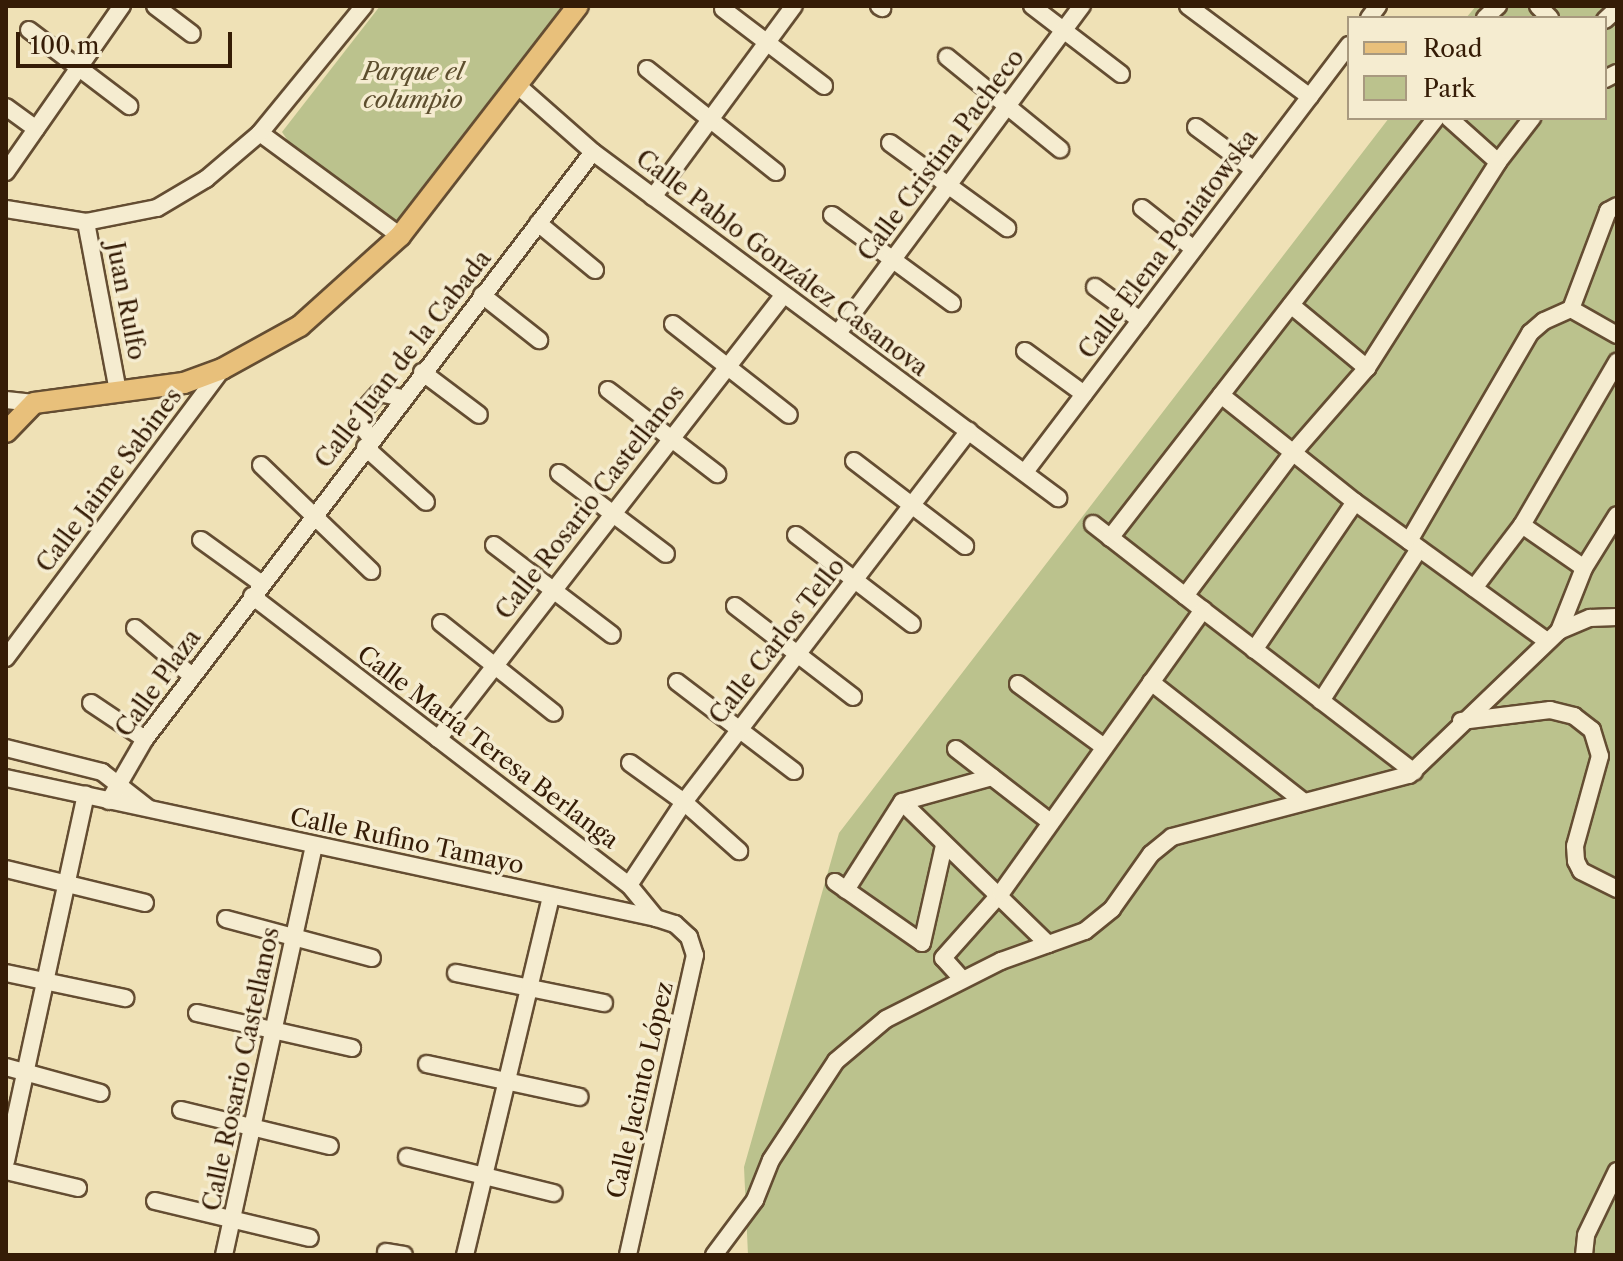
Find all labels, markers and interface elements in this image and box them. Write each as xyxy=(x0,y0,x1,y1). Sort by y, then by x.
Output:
scale bar xyxy=(20,16,236,66)
legend xyxy=(1347,16,1607,120)
text: 100 m xyxy=(30,31,99,60)
text: Road xyxy=(1423,34,1482,63)
street label: Calle Cristina Pacheco xyxy=(852,43,1030,267)
park label: Parque el columpio xyxy=(362,58,464,114)
text: Park xyxy=(1423,74,1475,103)
street label: Calle Elena Poniatowska xyxy=(1072,124,1264,364)
street label: Calle Pablo González Casanova xyxy=(630,144,934,382)
street label: Juan Rulfo xyxy=(100,240,152,362)
street label: Calle Juan de la Cabada xyxy=(309,244,497,474)
street label: Calle Rosario Castellanos xyxy=(490,379,690,625)
street label: Calle Jaime Sabines xyxy=(30,382,188,578)
street label: Calle Carlos Tello xyxy=(703,552,851,730)
street label: Calle Plaza xyxy=(109,624,207,742)
street label: Calle María Teresa Berlanga xyxy=(351,639,625,855)
street label: Calle Rufino Tamayo xyxy=(287,802,527,880)
street label: Calle Rosario Castellanos xyxy=(197,924,285,1214)
street label: Calle Jacinto López xyxy=(601,979,679,1201)

